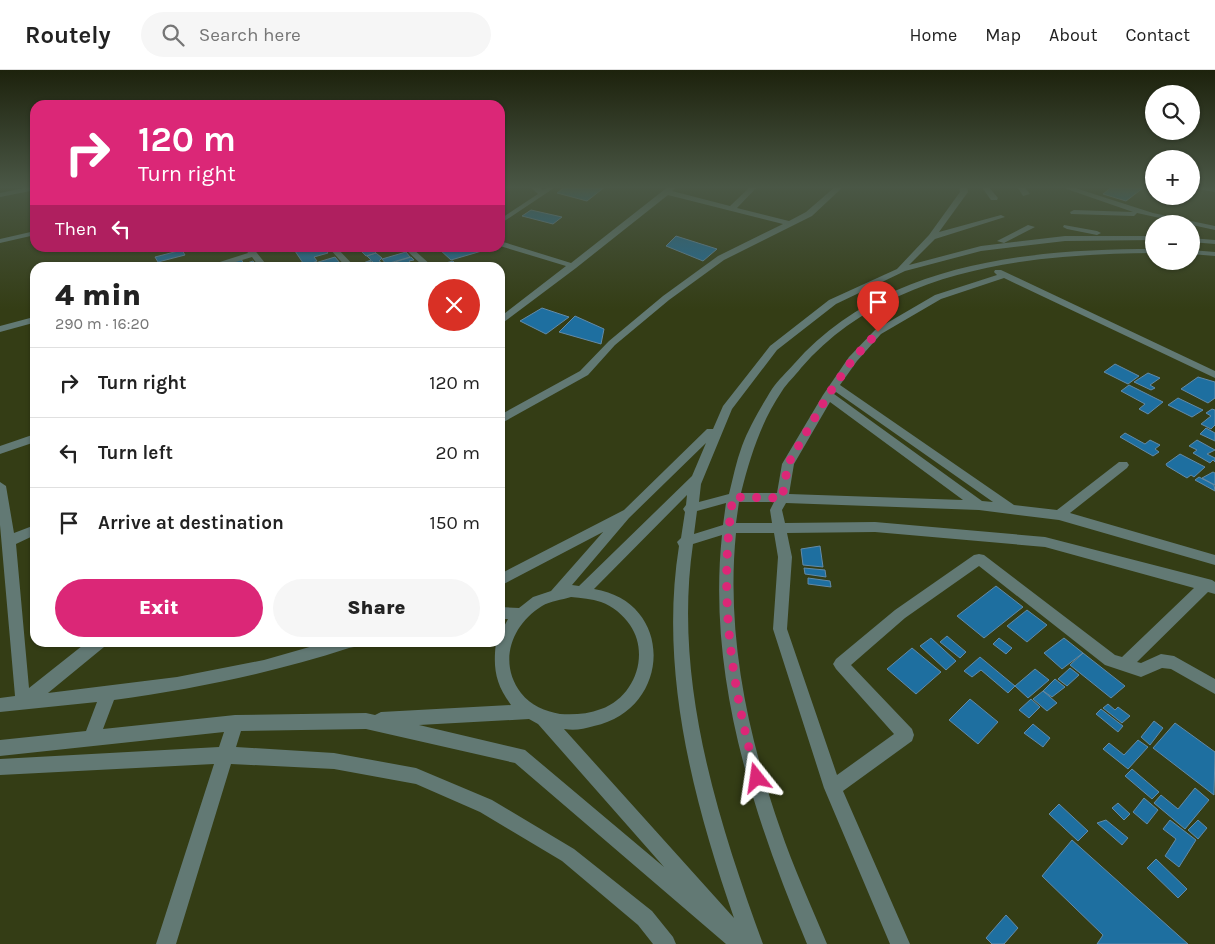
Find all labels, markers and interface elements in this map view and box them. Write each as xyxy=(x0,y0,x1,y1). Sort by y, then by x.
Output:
search box xyxy=(141,12,491,57)
text: Routely xyxy=(25,21,111,49)
icon: search xyxy=(159,21,187,49)
text: Search here xyxy=(199,24,301,46)
text: Home xyxy=(909,24,957,46)
text: Map xyxy=(985,24,1021,46)
text: About xyxy=(1049,24,1098,46)
text: Contact xyxy=(1126,24,1190,46)
map controls xyxy=(1145,85,1200,270)
button: search xyxy=(1145,85,1200,140)
text: 120 m xyxy=(138,119,236,160)
icon: right xyxy=(55,120,120,185)
button: + xyxy=(1145,150,1200,205)
text: Turn right xyxy=(138,161,236,187)
icon: left xyxy=(107,215,135,243)
button: − xyxy=(1145,215,1200,270)
text: Then xyxy=(55,218,97,240)
text: 4 min xyxy=(55,277,141,313)
button: close xyxy=(428,279,480,331)
pin xyxy=(857,281,899,332)
icon: arrive xyxy=(864,288,892,316)
text: 290 m · 16:20 xyxy=(55,314,149,333)
icon: right xyxy=(55,369,83,397)
text: Turn right xyxy=(98,372,187,394)
text: 120 m xyxy=(429,372,480,394)
icon: left xyxy=(55,439,83,467)
text: Turn left xyxy=(98,442,173,464)
text: 20 m xyxy=(435,442,480,464)
icon: arrive xyxy=(55,509,83,537)
text: Arrive at destination xyxy=(98,512,284,534)
text: 150 m xyxy=(429,512,480,534)
button: Exit xyxy=(55,579,263,637)
button: Share xyxy=(273,579,480,637)
position arrow xyxy=(730,751,782,803)

